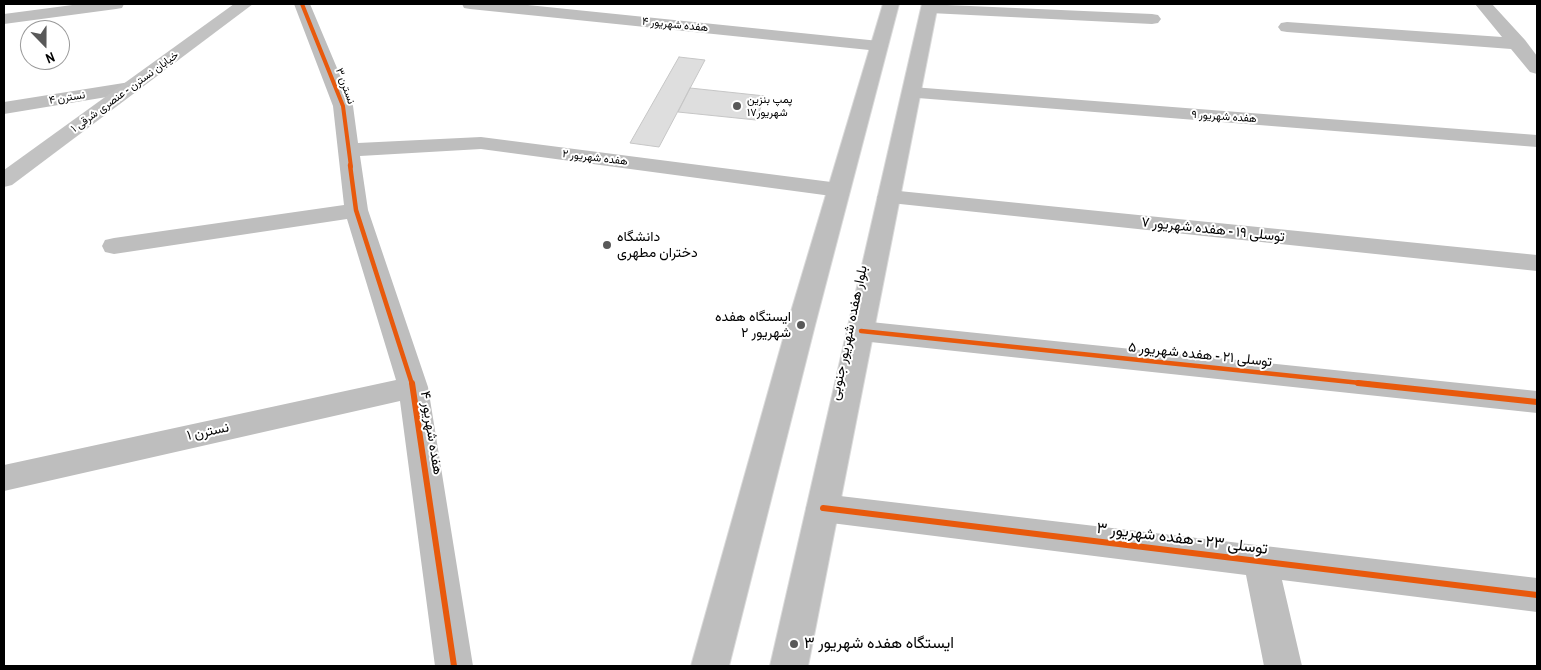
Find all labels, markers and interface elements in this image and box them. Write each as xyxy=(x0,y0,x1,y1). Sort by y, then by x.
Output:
street label: هفده شهریور ۴ xyxy=(641,15,709,35)
north arrow xyxy=(20,20,70,70)
text: N xyxy=(43,48,57,68)
street label: خیابان نسترن - عنصری شرقی ۱ xyxy=(69,49,181,135)
street label: نسترن ۳ xyxy=(332,66,358,106)
street label: نسترن ۴ xyxy=(48,89,86,107)
place label: پمپ بنزین ۱۷شهریور xyxy=(747,93,792,119)
marker: پمپ بنزین ۱۷شهریور xyxy=(731,100,743,112)
street label: هفده شهریور ۹ xyxy=(1191,108,1257,126)
street label: هفده شهریور ۲ xyxy=(561,147,629,169)
street label: توسلی ۱۹ - هفده شهریور ۷ xyxy=(1140,214,1286,246)
place label: دانشگاه دختران مطهری xyxy=(617,229,698,262)
marker: دانشگاه دختران مطهری xyxy=(601,239,613,251)
street label: بلوار هفده شهریور جنوبی xyxy=(826,264,872,402)
place label: ایستگاه هفده شهریور ۲ xyxy=(715,309,791,342)
marker: ایستگاه هفده شهریور ۲ xyxy=(795,319,807,331)
street label: توسلی ۲۱ - هفده شهریور ۵ xyxy=(1127,339,1273,371)
street label: هفده شهریور ۴ xyxy=(416,390,446,476)
street label: نسترن ۱ xyxy=(185,419,231,445)
street label: توسلی ۲۳ - هفده شهریور ۳ xyxy=(1095,519,1269,559)
place label: ایستگاه هفده شهریور ۳ xyxy=(804,634,954,654)
marker: ایستگاه هفده شهریور ۳ xyxy=(788,638,800,650)

